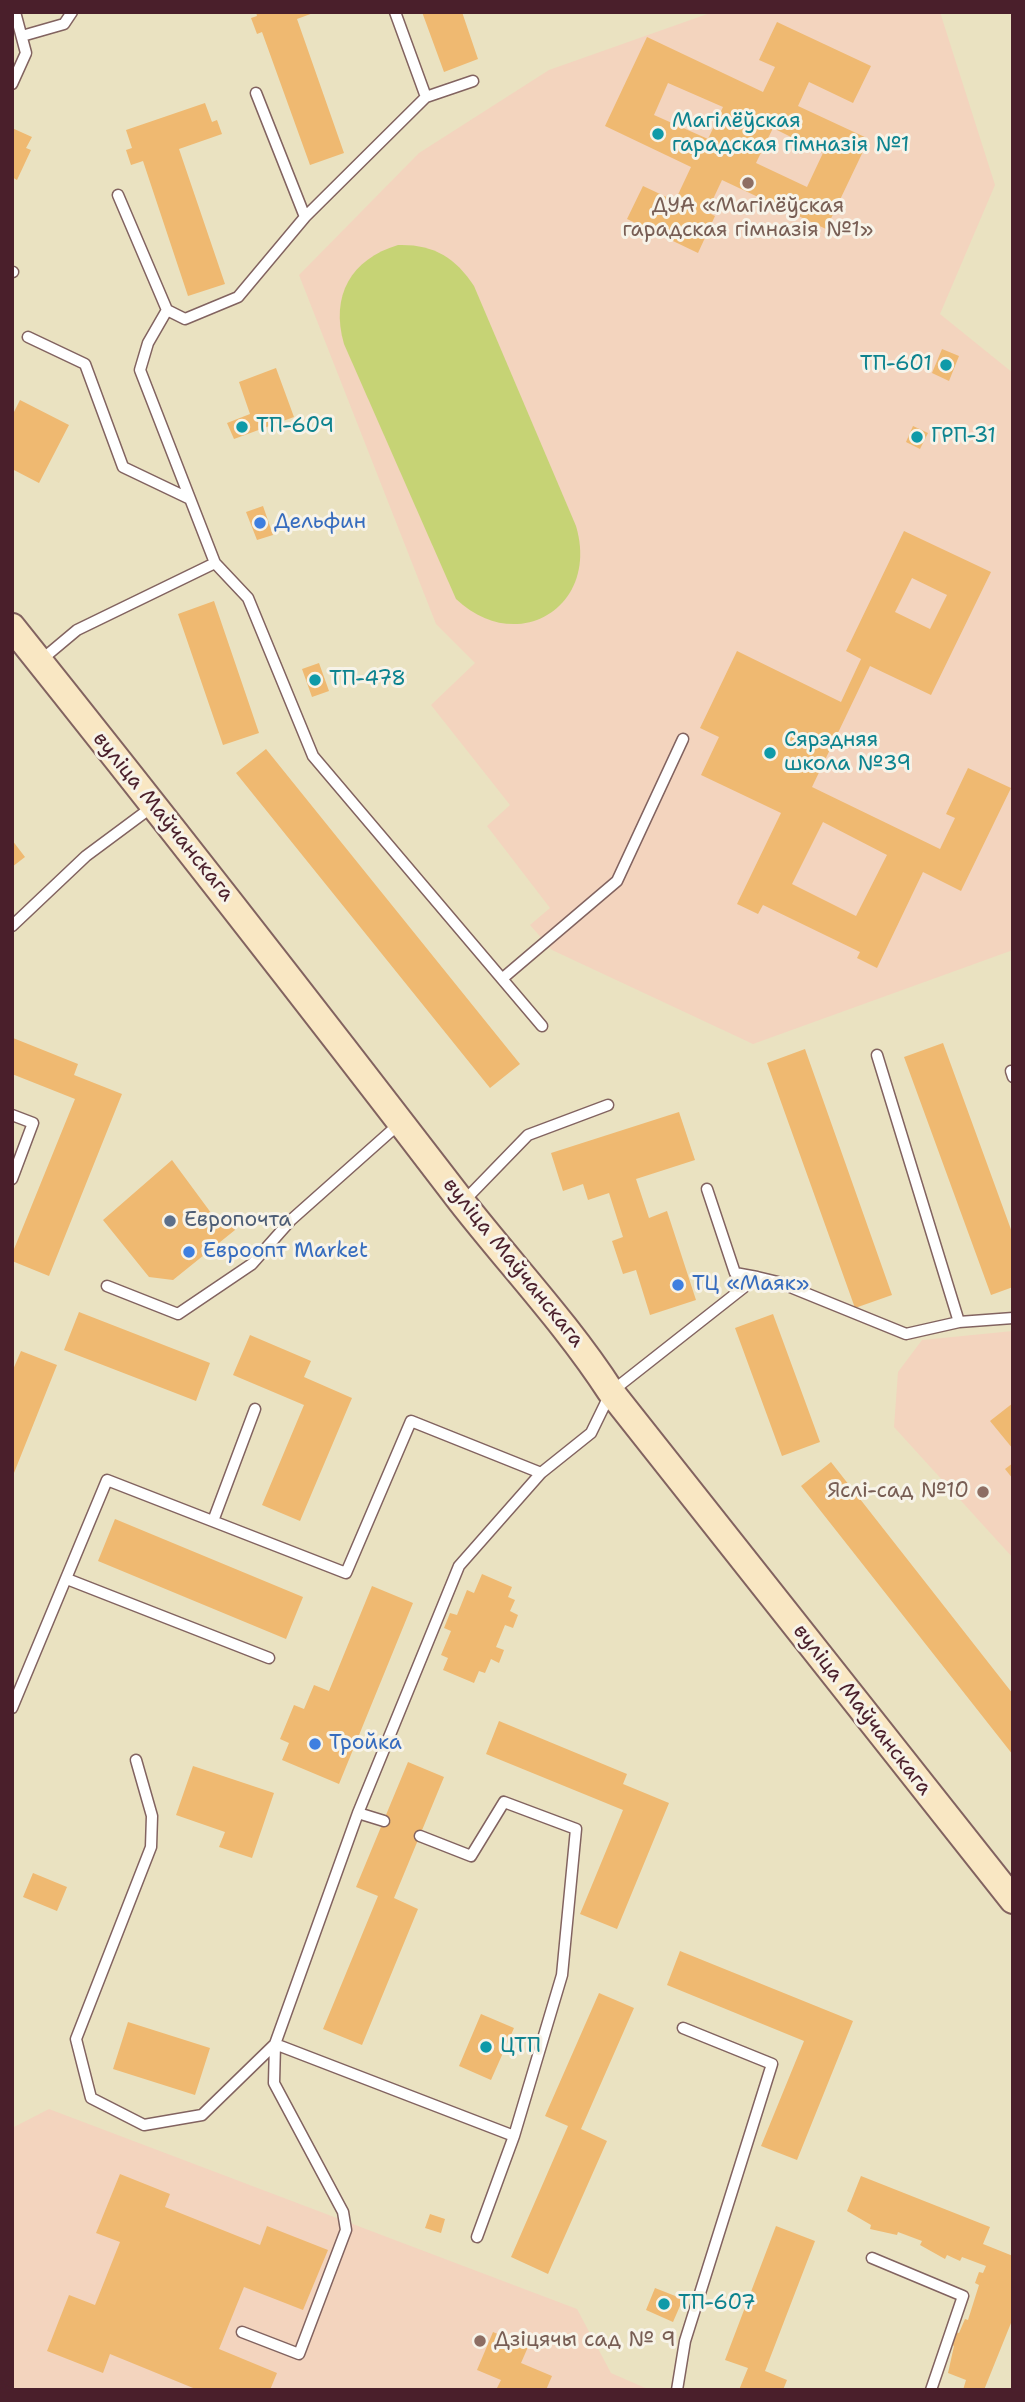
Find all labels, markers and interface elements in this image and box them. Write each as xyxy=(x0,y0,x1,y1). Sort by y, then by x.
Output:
place label: Магілёўская гарадская гімназія №1 xyxy=(672,109,910,159)
marker: Магілёўская гарадская гімназія №1 xyxy=(650,126,666,142)
marker: ДУА «Магілёўская гарадская гімназія №1» xyxy=(740,175,756,191)
place label: ДУА «Магілёўская гарадская гімназія №1» xyxy=(623,194,873,244)
place label: ТП-601 xyxy=(860,352,932,378)
marker: ТП-601 xyxy=(938,357,954,373)
place label: ТП-609 xyxy=(256,414,334,440)
marker: ТП-609 xyxy=(234,419,250,435)
place label: ГРП-31 xyxy=(931,424,996,450)
marker: ГРП-31 xyxy=(909,429,925,445)
place label: Дельфин xyxy=(274,510,366,536)
marker: Дельфин xyxy=(252,515,268,531)
place label: ТП-478 xyxy=(329,667,406,693)
marker: ТП-478 xyxy=(307,672,323,688)
street label: вуліца Маўчанскага xyxy=(87,727,239,907)
place label: Сярэдняя школа №39 xyxy=(784,728,911,778)
marker: Сярэдняя школа №39 xyxy=(762,745,778,761)
street label: вуліца Маўчанскага xyxy=(437,1173,589,1353)
place label: Европочта xyxy=(184,1208,291,1234)
marker: Европочта xyxy=(162,1213,178,1229)
place label: Евроопт Market xyxy=(203,1239,368,1265)
marker: Евроопт Market xyxy=(181,1244,197,1260)
place label: ТЦ «Маяк» xyxy=(692,1272,809,1298)
marker: ТЦ «Маяк» xyxy=(670,1277,686,1293)
place label: Яслі-сад №10 xyxy=(827,1479,969,1505)
marker: Яслі-сад №10 xyxy=(975,1484,991,1500)
street label: вуліца Маўчанскага xyxy=(787,1619,937,1801)
place label: Тройка xyxy=(329,1731,402,1757)
marker: Тройка xyxy=(307,1736,323,1752)
place label: ЦТП xyxy=(500,2034,541,2060)
marker: ЦТП xyxy=(478,2039,494,2055)
place label: ТП-607 xyxy=(678,2291,756,2317)
marker: ТП-607 xyxy=(656,2296,672,2312)
place label: Дзіцячы сад № 9 xyxy=(494,2328,676,2354)
marker: Дзіцячы сад № 9 xyxy=(472,2333,488,2349)

